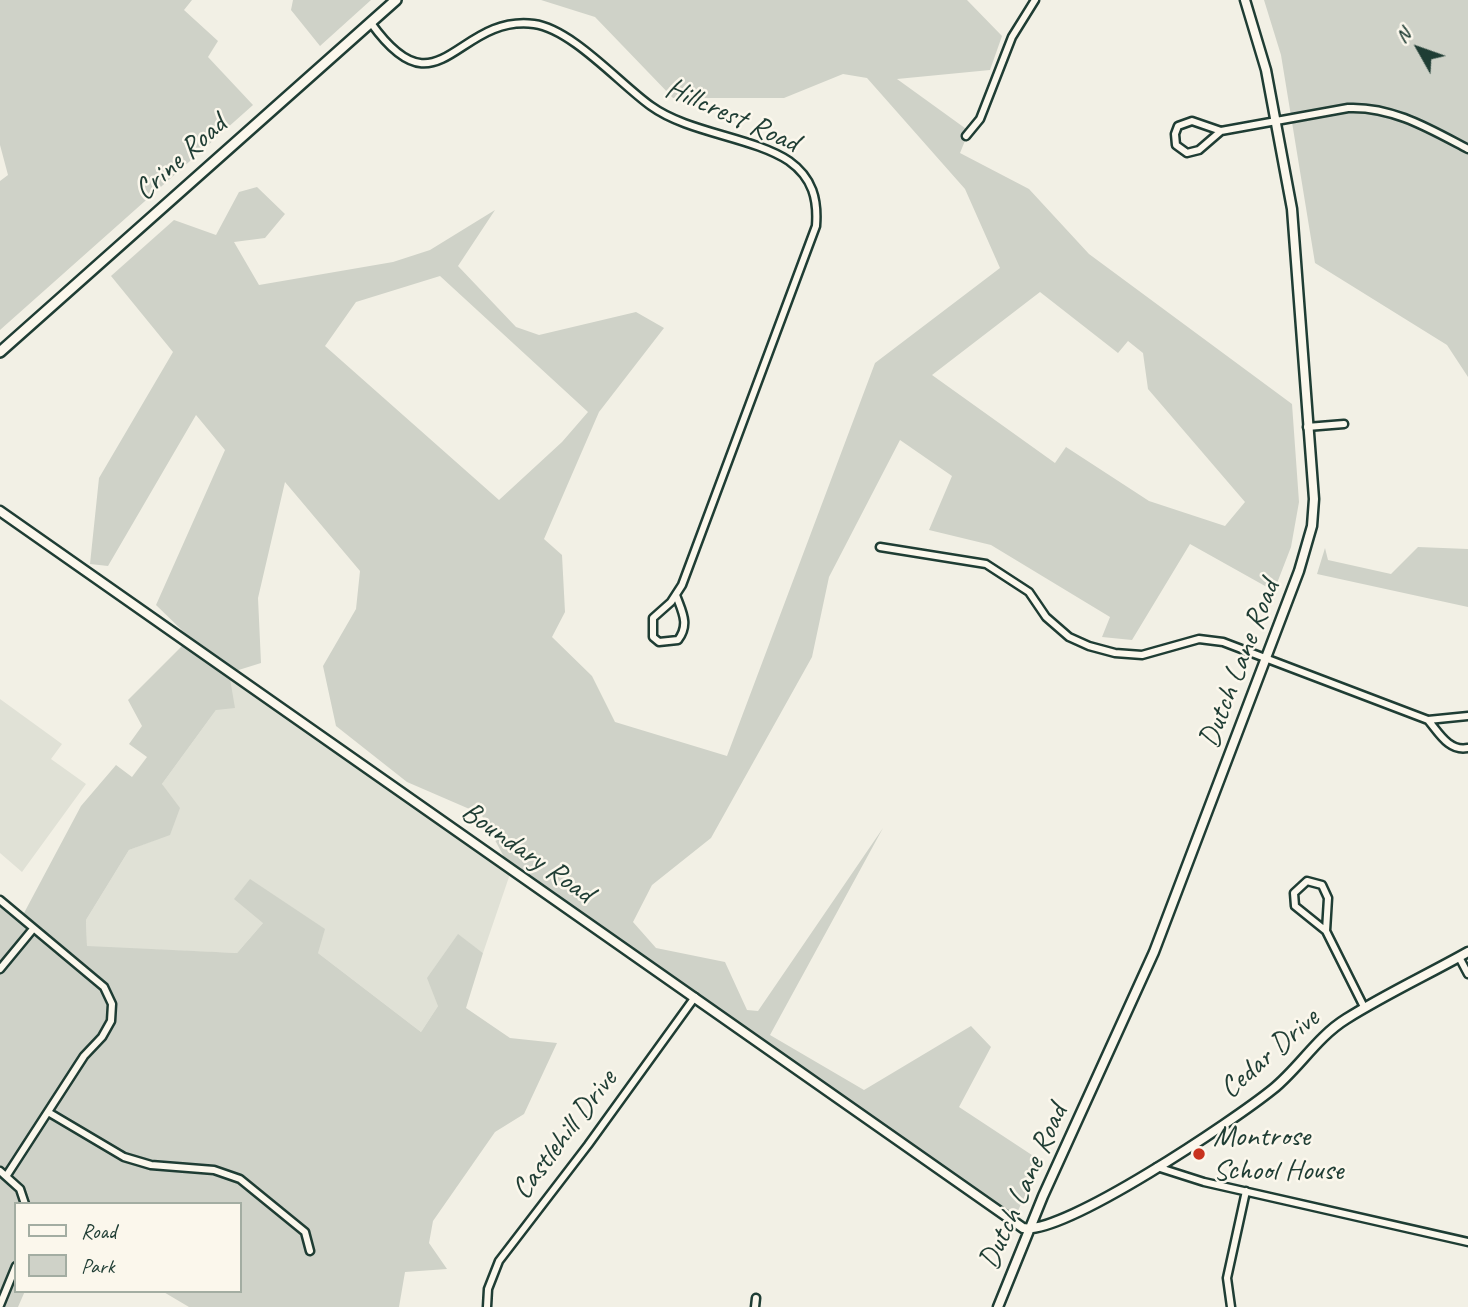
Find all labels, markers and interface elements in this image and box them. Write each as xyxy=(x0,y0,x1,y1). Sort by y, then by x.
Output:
north arrow xyxy=(1384,14,1454,84)
text: N xyxy=(1390,23,1416,48)
street label: Hillcrest Road xyxy=(660,71,804,161)
street label: Crine Road xyxy=(128,107,234,209)
street label: Dutch Lane Road xyxy=(1192,575,1288,753)
street label: Boundary Road xyxy=(454,794,600,912)
street label: Cedar Drive xyxy=(1213,1001,1327,1107)
street label: Castlehill Drive xyxy=(505,1063,625,1207)
street label: Dutch Lane Road xyxy=(972,1099,1076,1275)
place label: Montrose School House xyxy=(1213,1119,1343,1190)
marker: Montrose School House xyxy=(1191,1146,1207,1162)
legend xyxy=(14,1202,242,1293)
text: Road xyxy=(81,1218,116,1244)
text: Park xyxy=(81,1253,114,1279)

